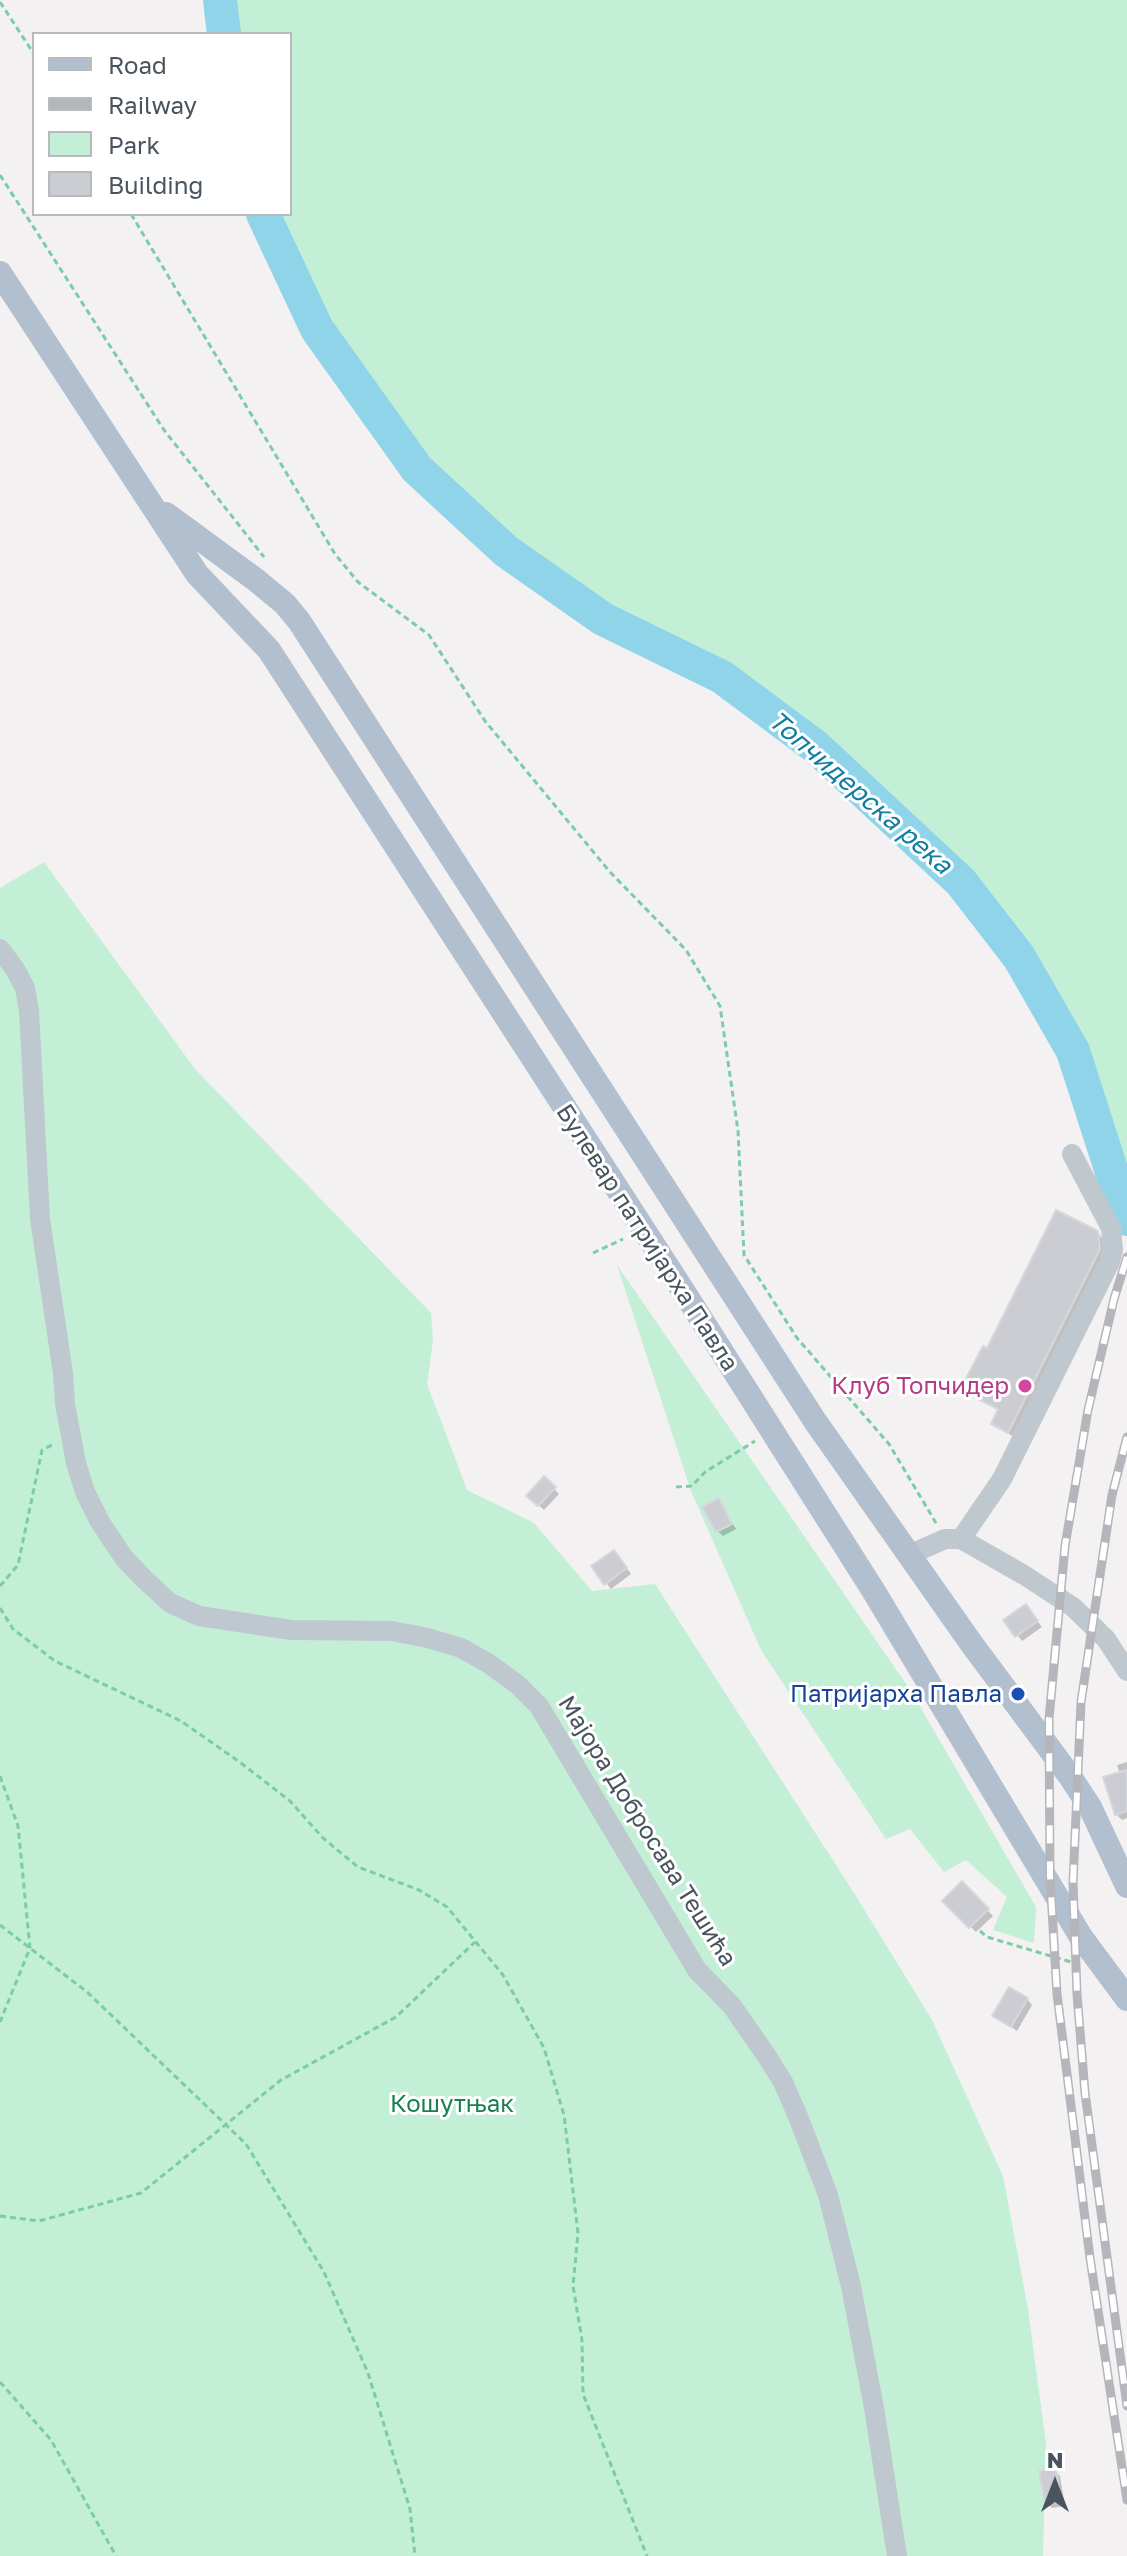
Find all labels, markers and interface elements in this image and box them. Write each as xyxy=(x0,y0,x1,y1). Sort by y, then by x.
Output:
legend xyxy=(32,32,292,216)
text: Road xyxy=(108,50,167,79)
text: Railway xyxy=(108,90,197,119)
text: Park xyxy=(108,130,160,159)
text: Building xyxy=(108,170,203,199)
water label: Топчидерска река xyxy=(762,705,958,881)
street label: Булевар патријарха Павла xyxy=(550,1099,744,1377)
place label: Клуб Топчидер xyxy=(831,1372,1009,1400)
marker: Клуб Топчидер xyxy=(1016,1377,1034,1395)
place label: Патријарха Павла xyxy=(790,1680,1002,1708)
marker: Патријарха Павла xyxy=(1009,1685,1027,1703)
street label: Мајора Добросава Тешића xyxy=(552,1690,742,1972)
park label: Кошутњак xyxy=(390,2090,514,2118)
north arrow xyxy=(1015,2444,1095,2524)
text: N xyxy=(1047,2446,1063,2473)

